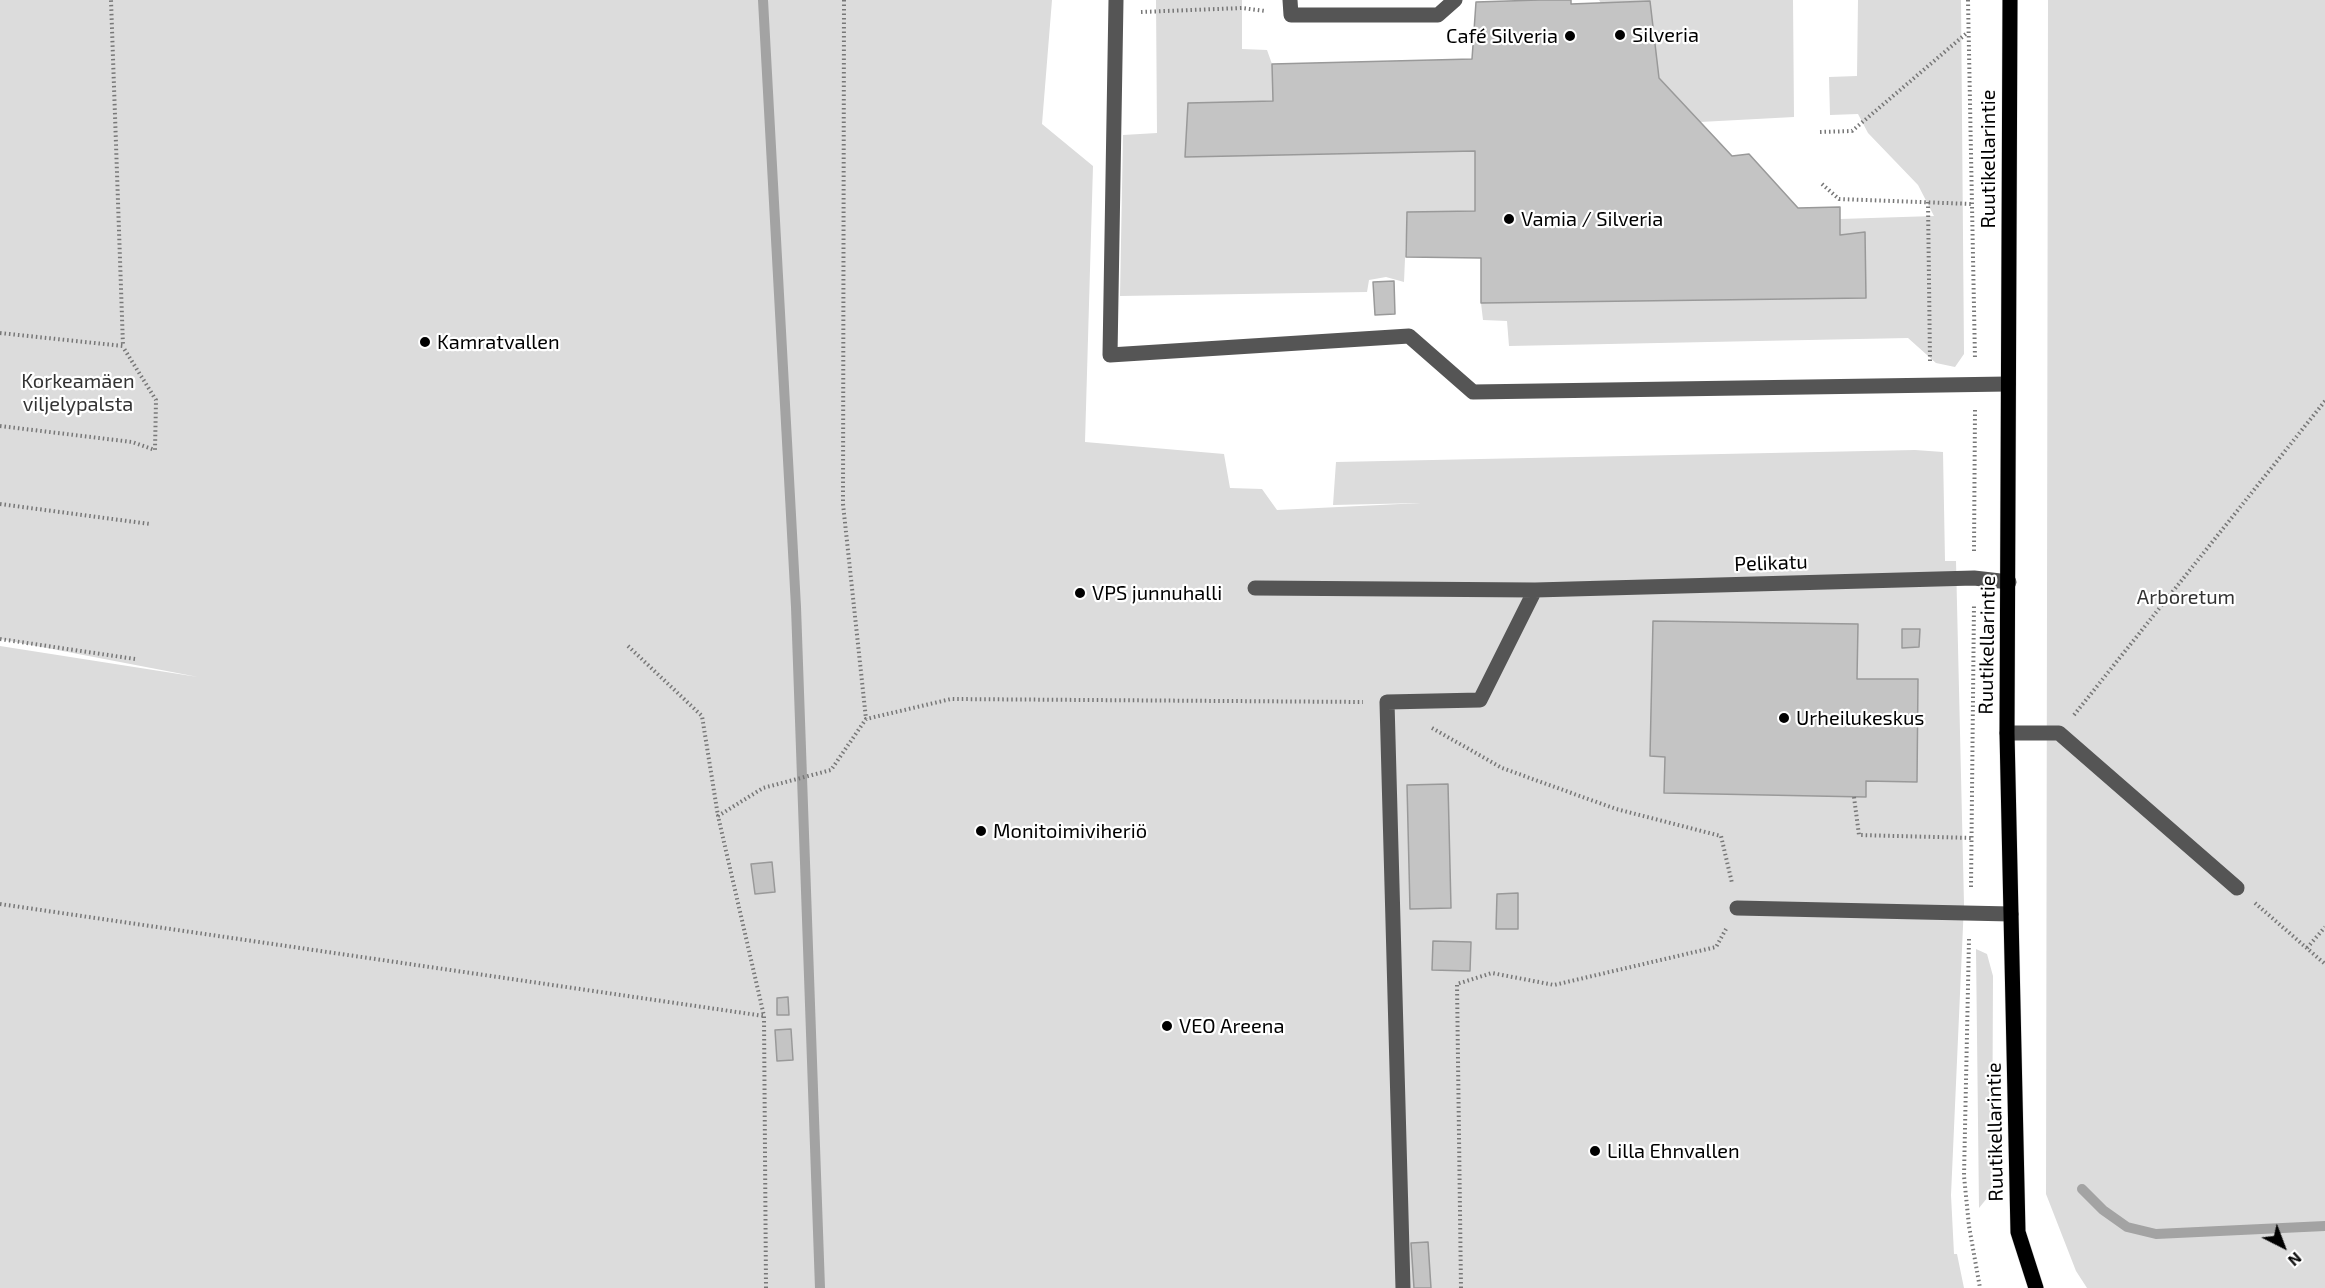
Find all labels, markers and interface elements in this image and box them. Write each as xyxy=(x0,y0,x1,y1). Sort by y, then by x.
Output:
place label: Silveria xyxy=(1632,23,1699,47)
place label: Café Silveria xyxy=(1446,24,1558,48)
marker: Silveria xyxy=(1613,28,1627,42)
marker: Café Silveria xyxy=(1563,29,1577,43)
street label: Ruutikellarintie xyxy=(1976,89,2000,229)
place label: Vamia / Silveria xyxy=(1521,207,1663,231)
marker: Vamia / Silveria xyxy=(1502,212,1516,226)
place label: Kamratvallen xyxy=(437,330,560,354)
marker: Kamratvallen xyxy=(418,335,432,349)
park label: Korkeamäen viljelypalsta xyxy=(21,369,135,416)
street label: Pelikatu xyxy=(1734,550,1808,576)
street label: Ruutikellarintie xyxy=(1974,575,2000,715)
place label: VPS junnuhalli xyxy=(1092,581,1222,605)
park label: Arboretum xyxy=(2137,585,2235,609)
marker: VPS junnuhalli xyxy=(1073,586,1087,600)
place label: Urheilukeskus xyxy=(1796,706,1925,730)
marker: Urheilukeskus xyxy=(1777,711,1791,725)
place label: Monitoimiviheriö xyxy=(993,819,1147,843)
marker: Monitoimiviheriö xyxy=(974,824,988,838)
place label: VEO Areena xyxy=(1179,1014,1284,1038)
marker: VEO Areena xyxy=(1160,1019,1174,1033)
street label: Ruutikellarintie xyxy=(1982,1062,2008,1202)
place label: Lilla Ehnvallen xyxy=(1607,1139,1740,1163)
marker: Lilla Ehnvallen xyxy=(1588,1144,1602,1158)
north arrow xyxy=(2253,1216,2313,1276)
text: N xyxy=(2285,1249,2306,1271)

